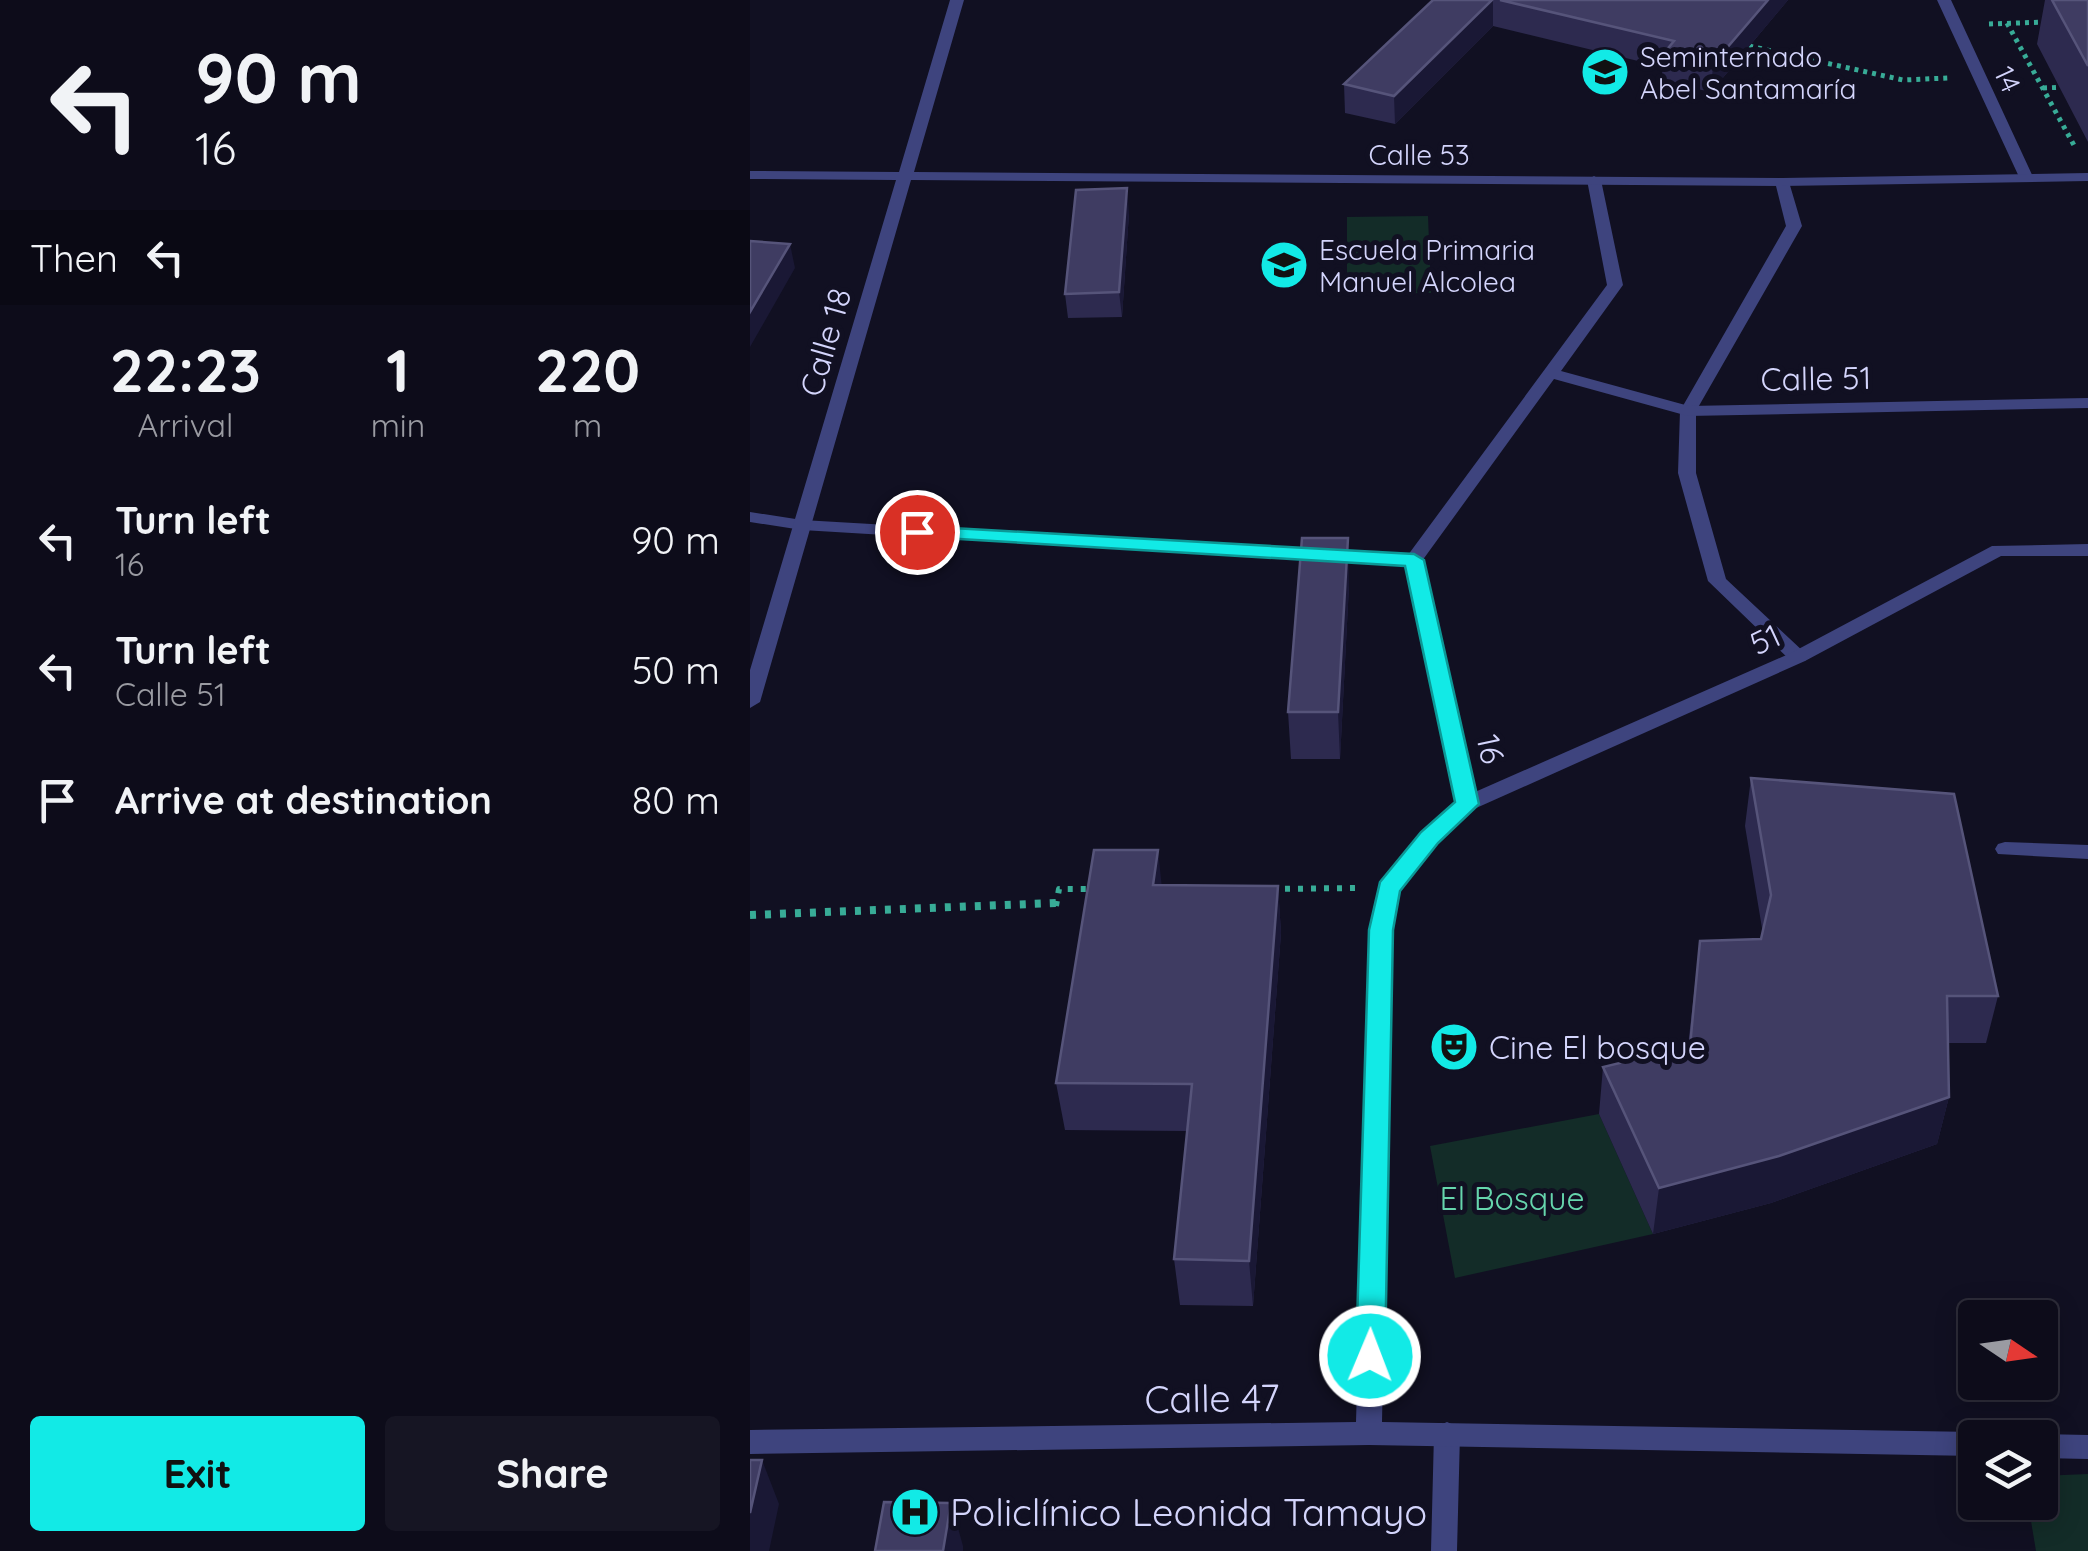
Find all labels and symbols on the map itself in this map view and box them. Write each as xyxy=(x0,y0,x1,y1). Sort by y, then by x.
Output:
place label: Seminternado Abel Santamaría xyxy=(1640,39,1857,106)
school or university icon: Seminternado Abel Santamaría xyxy=(1579,46,1631,98)
street label: 14 xyxy=(1987,60,2029,98)
street label: Calle 53 xyxy=(1368,137,1470,172)
place label: Escuela Primaria Manuel Alcolea xyxy=(1319,232,1535,299)
school or university icon: Escuela Primaria Manuel Alcolea xyxy=(1258,239,1310,291)
street label: Calle 18 xyxy=(791,283,859,401)
street label: Calle 51 xyxy=(1760,357,1872,399)
pin xyxy=(875,490,960,575)
street label: 51 xyxy=(1743,615,1787,663)
street label: 16 xyxy=(1468,731,1514,767)
theatre icon: Cine El bosque xyxy=(1428,1021,1480,1073)
place label: Cine El bosque xyxy=(1489,1027,1706,1067)
park label: El Bosque xyxy=(1439,1178,1585,1218)
north arrow xyxy=(1958,1300,2058,1400)
position arrow xyxy=(1318,1304,1422,1408)
street label: Calle 47 xyxy=(1144,1373,1280,1423)
hospital icon: Policlínico Leonida Tamayo xyxy=(889,1486,941,1538)
place label: Policlínico Leonida Tamayo xyxy=(950,1488,1427,1536)

